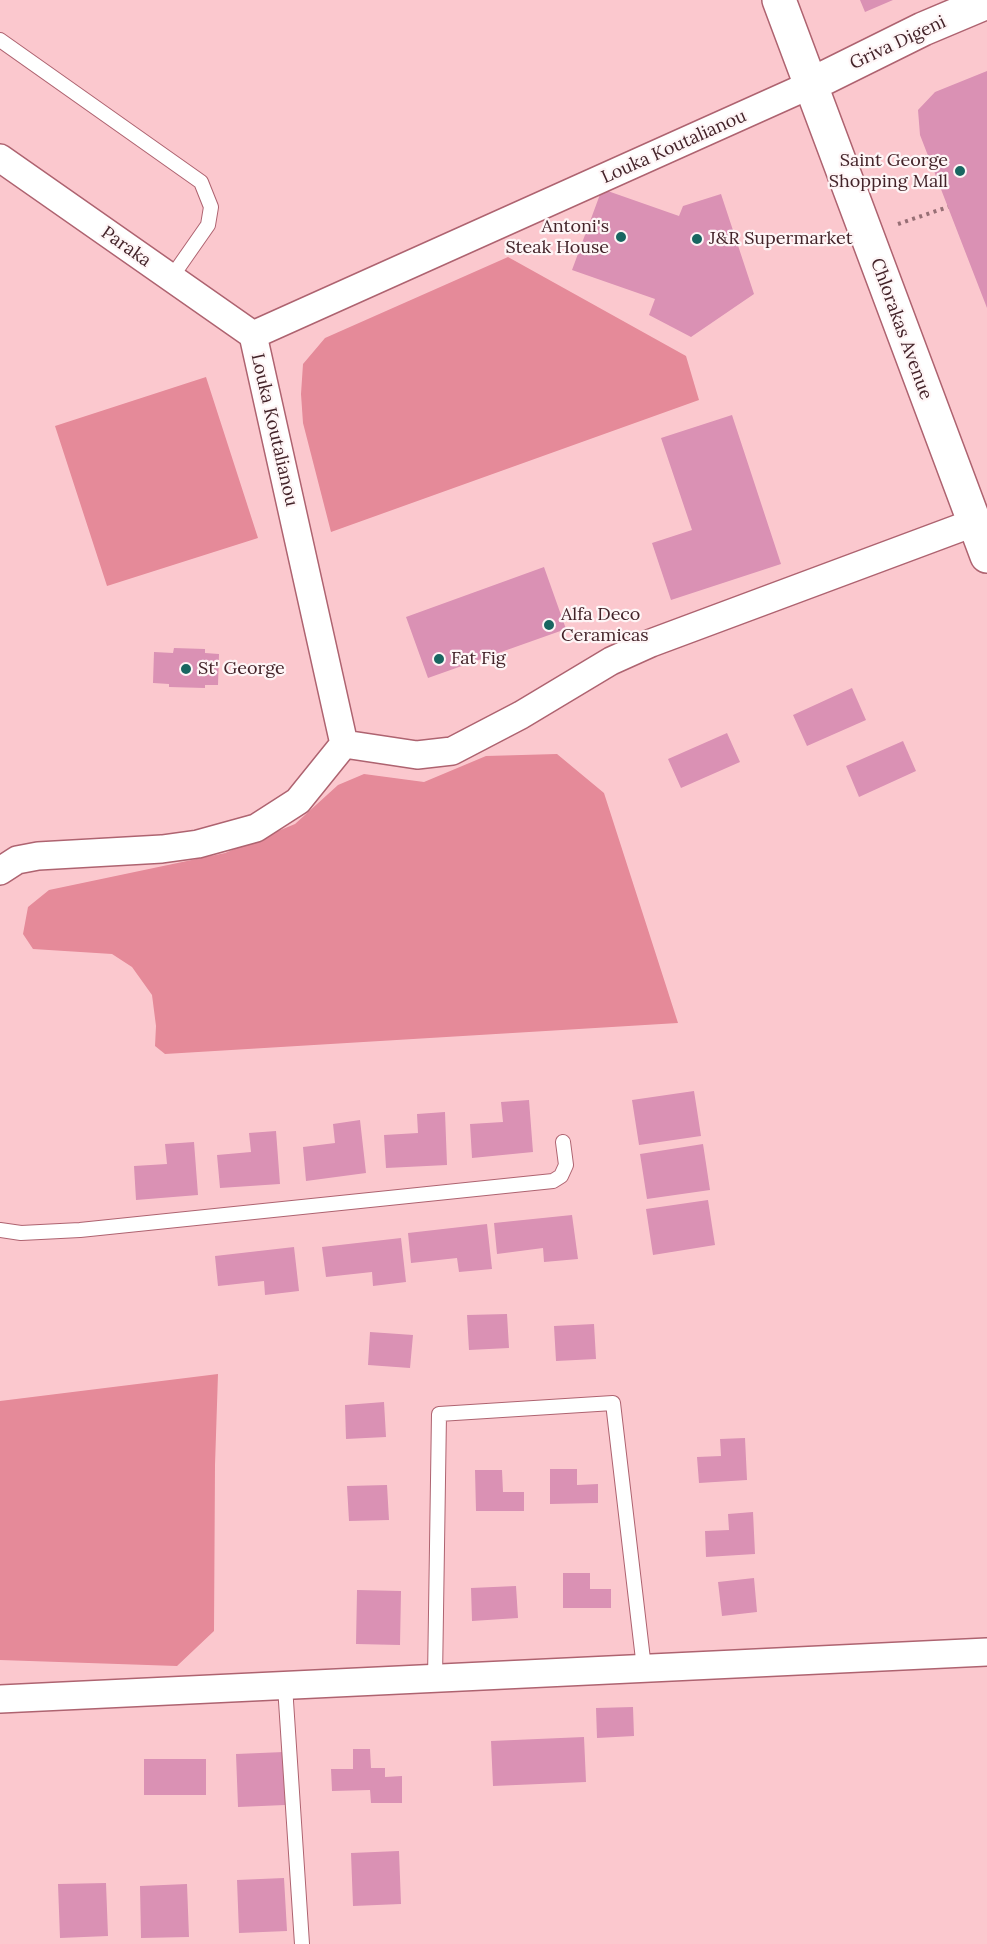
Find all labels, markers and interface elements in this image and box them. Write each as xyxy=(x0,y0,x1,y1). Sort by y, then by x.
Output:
street label: Griva Digeni xyxy=(847,11,949,75)
street label: Louka Koutalianou xyxy=(598,105,750,189)
place label: Saint George Shopping Mall xyxy=(829,150,948,192)
marker: Saint George Shopping Mall xyxy=(953,164,967,178)
place label: Antoni's Steak House xyxy=(505,216,609,258)
street label: Paraka xyxy=(97,222,155,272)
place label: J&R Supermarket xyxy=(709,228,853,250)
marker: Antoni's Steak House xyxy=(614,230,628,244)
marker: J&R Supermarket xyxy=(690,232,704,246)
street label: Chlorakas Avenue xyxy=(865,255,937,403)
street label: Louka Koutalianou xyxy=(246,351,302,509)
place label: Alfa Deco Ceramicas xyxy=(561,604,649,646)
marker: Alfa Deco Ceramicas xyxy=(542,618,556,632)
place label: Fat Fig xyxy=(451,648,506,670)
marker: Fat Fig xyxy=(432,652,446,666)
place label: St' George xyxy=(198,658,285,680)
marker: St' George xyxy=(179,662,193,676)

